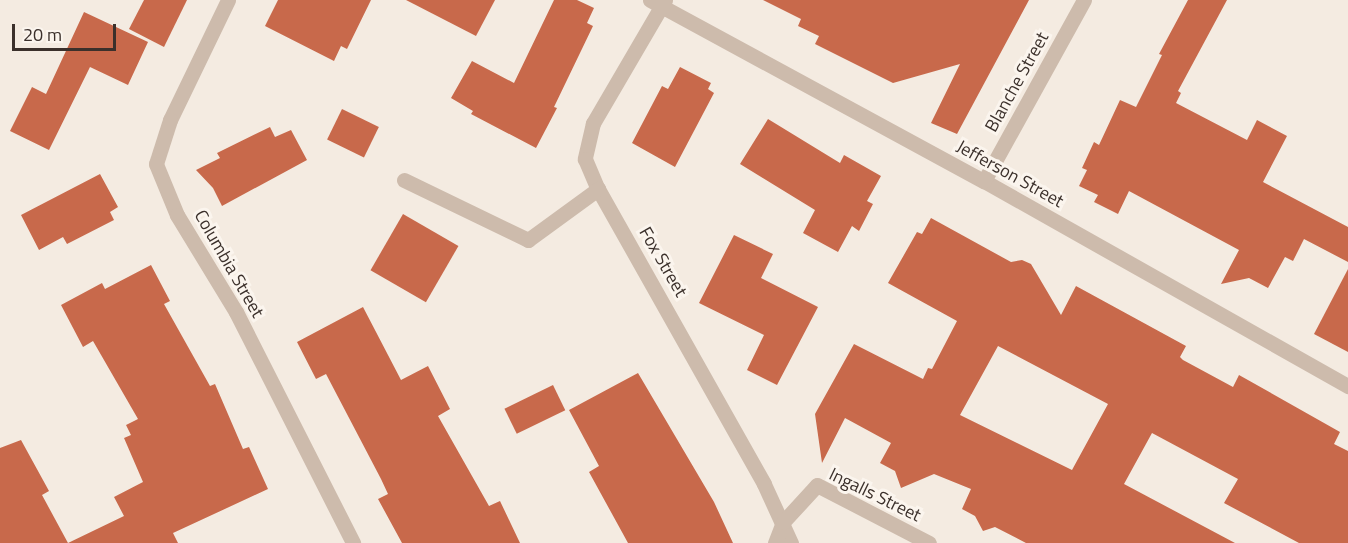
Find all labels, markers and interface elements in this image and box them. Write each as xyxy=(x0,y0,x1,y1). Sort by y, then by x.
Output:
scale bar xyxy=(15,12,118,50)
text: 20 m xyxy=(23,21,62,48)
street label: Blanche Street xyxy=(981,28,1053,136)
street label: Jefferson Street xyxy=(953,136,1067,212)
street label: Columbia Street xyxy=(189,206,269,322)
street label: Fox Street xyxy=(634,223,692,301)
street label: Ingalls Street xyxy=(826,464,924,526)

